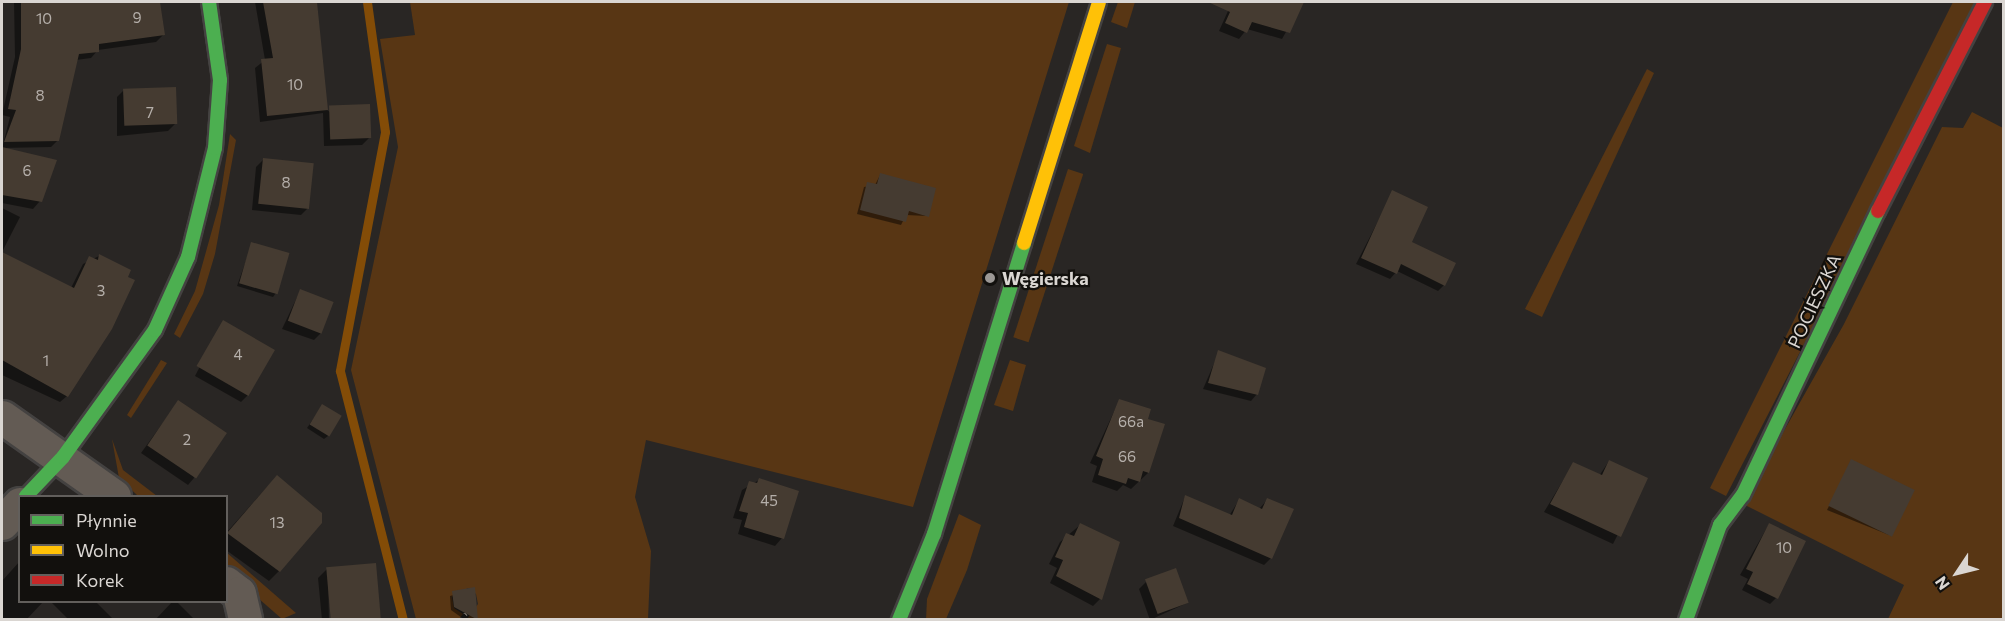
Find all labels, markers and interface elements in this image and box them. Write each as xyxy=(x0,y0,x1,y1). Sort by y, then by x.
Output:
house number: 9 xyxy=(132,9,142,27)
house number: 10 xyxy=(36,10,52,28)
house number: 10 xyxy=(287,76,303,94)
house number: 8 xyxy=(35,87,45,105)
house number: 7 xyxy=(146,104,154,122)
house number: 6 xyxy=(22,162,32,180)
house number: 8 xyxy=(281,174,291,192)
street label: POCIESZKA xyxy=(1783,251,1845,351)
place label: Węgierska xyxy=(1002,267,1089,289)
marker: Węgierska xyxy=(983,271,997,285)
house number: 3 xyxy=(97,282,105,300)
house number: 4 xyxy=(234,346,242,364)
house number: 1 xyxy=(43,352,49,370)
house number: 66a xyxy=(1118,413,1144,431)
house number: 2 xyxy=(183,431,191,449)
house number: 66 xyxy=(1118,448,1136,466)
house number: 45 xyxy=(760,492,778,510)
legend xyxy=(18,495,228,603)
text: Płynnie xyxy=(76,509,137,531)
house number: 13 xyxy=(270,514,284,532)
text: Wolno xyxy=(76,539,130,561)
house number: 10 xyxy=(1776,539,1792,557)
north arrow xyxy=(1927,543,1987,603)
text: Korek xyxy=(76,569,124,591)
text: N xyxy=(1931,573,1953,594)

